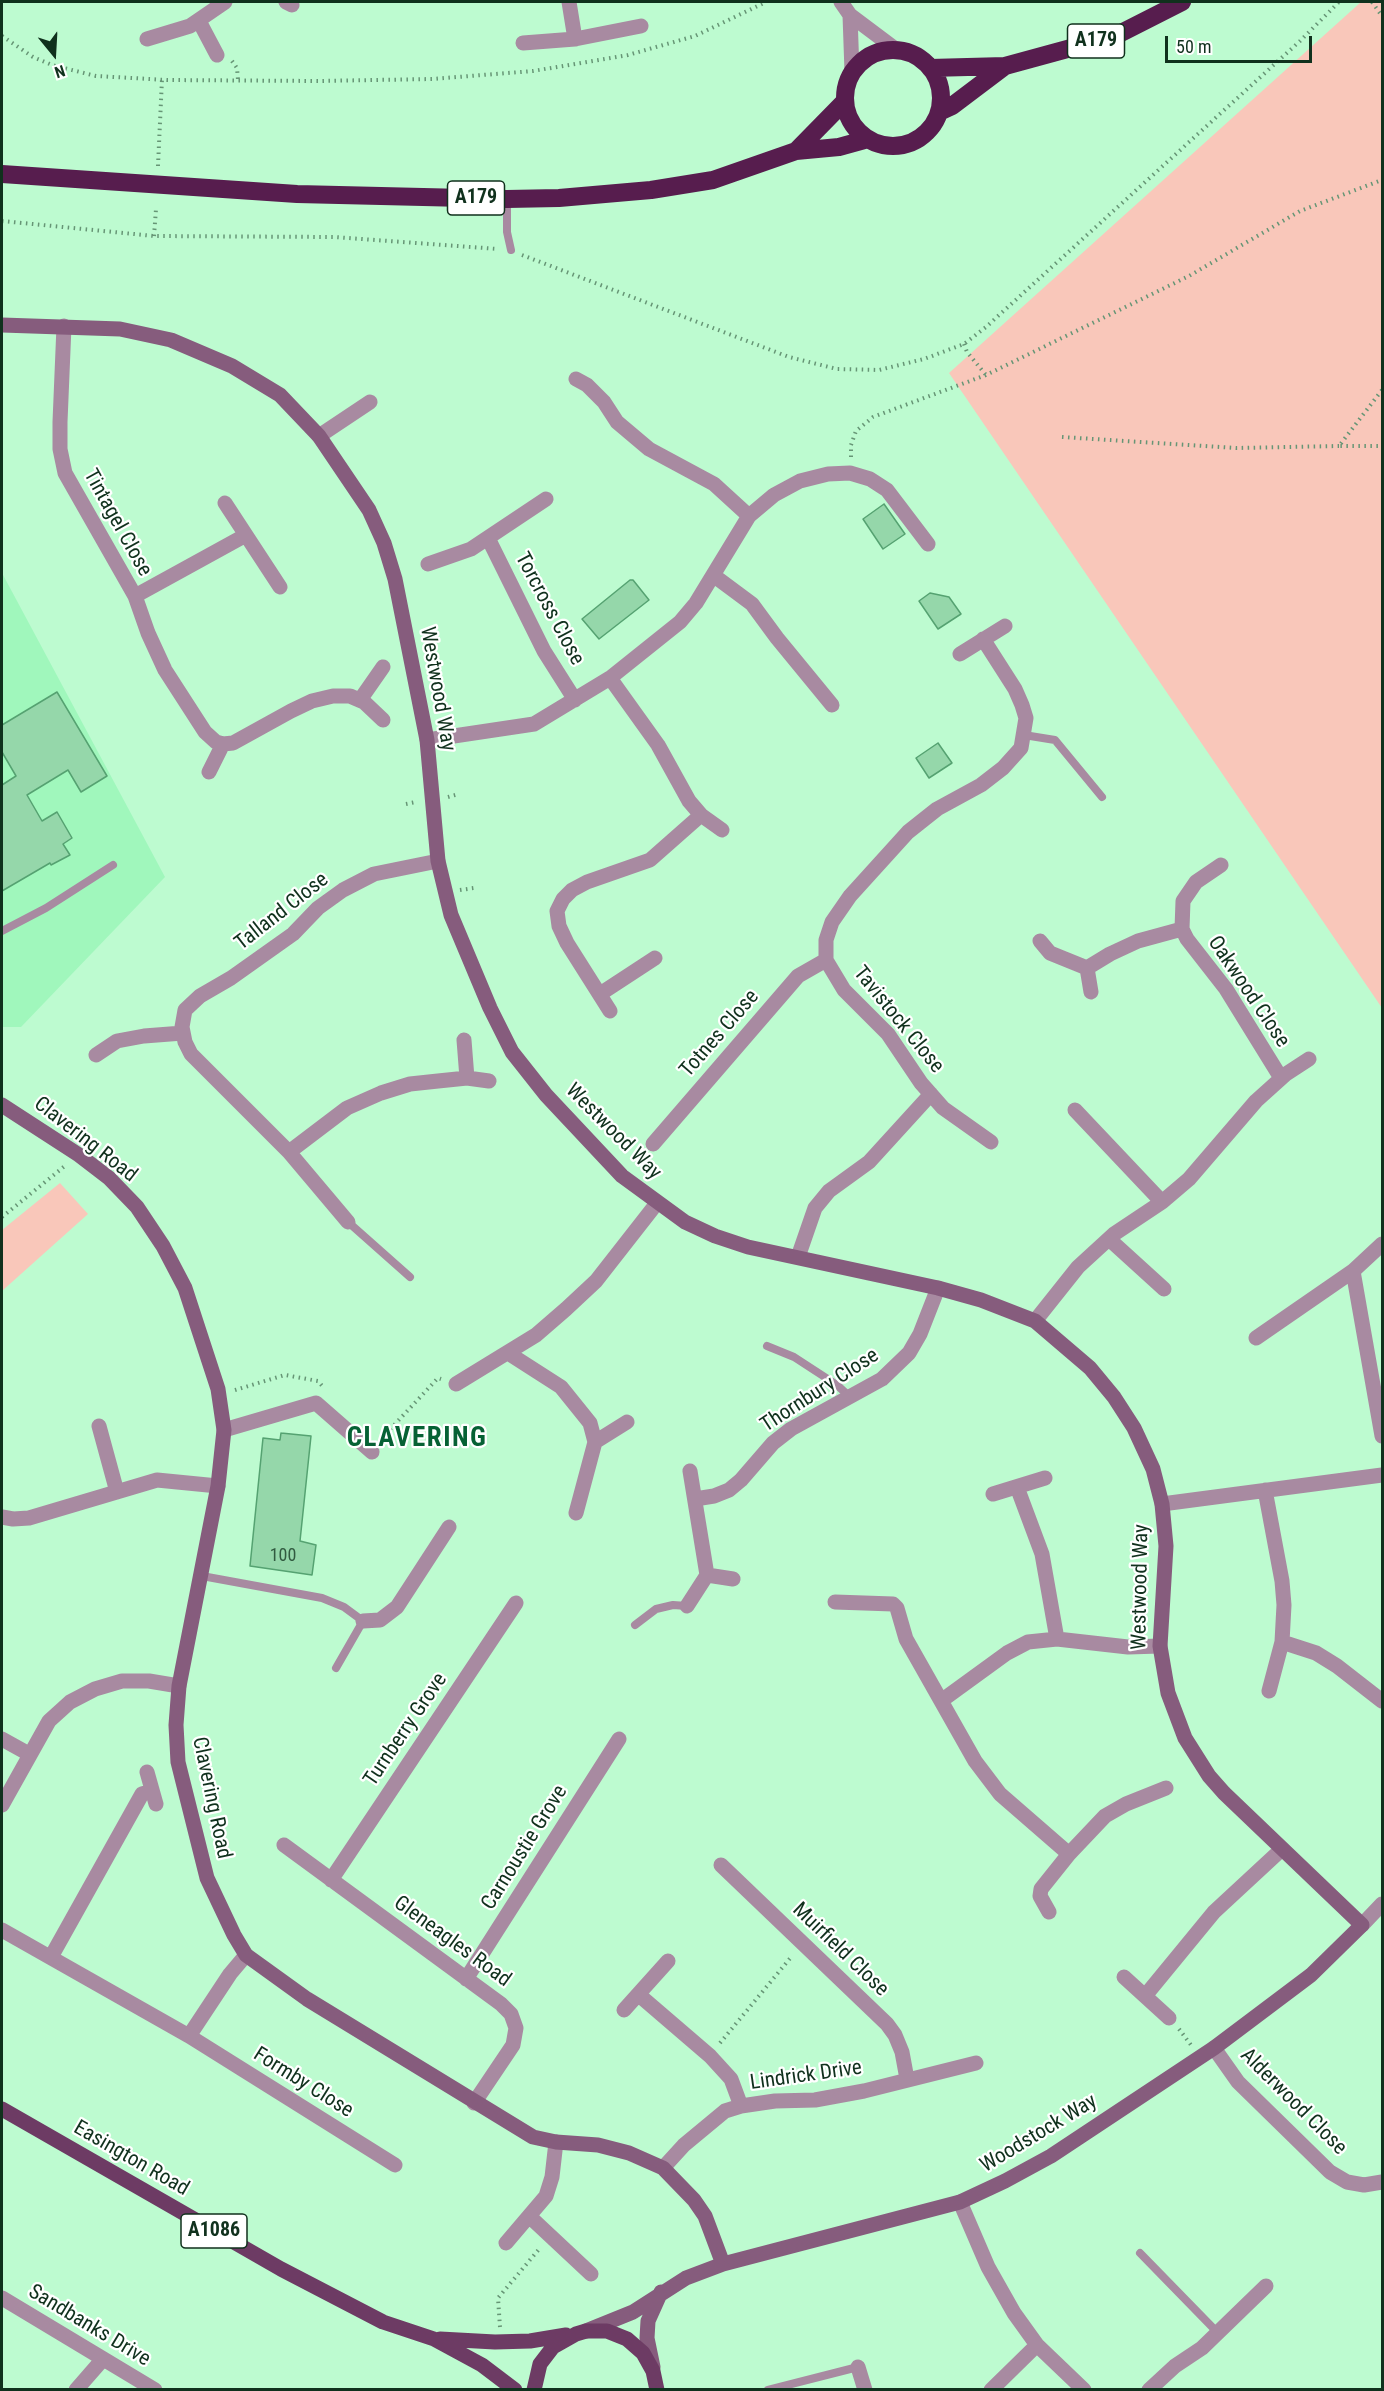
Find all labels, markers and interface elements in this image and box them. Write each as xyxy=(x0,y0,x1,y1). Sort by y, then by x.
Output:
north arrow xyxy=(24,24,84,84)
road number: A179 xyxy=(1068,24,1124,58)
scale bar xyxy=(1168,24,1315,62)
text: 50 m xyxy=(1176,36,1211,57)
text: N xyxy=(52,61,67,82)
road number: A179 xyxy=(448,181,504,215)
street label: Tintagel Close xyxy=(77,465,157,581)
street label: Torcross Close xyxy=(509,548,589,670)
street label: Westwood Way xyxy=(414,625,460,753)
street label: Talland Close xyxy=(230,868,334,956)
street label: Oakwood Close xyxy=(1202,932,1294,1052)
street label: Tavistock Close xyxy=(847,961,949,1079)
street label: Totnes Close xyxy=(675,985,765,1083)
street label: Westwood Way xyxy=(560,1079,666,1185)
street label: Clavering Road xyxy=(28,1092,142,1188)
street label: Thornbury Close xyxy=(756,1344,884,1438)
district label: CLAVERING xyxy=(347,1423,487,1455)
street label: Westwood Way xyxy=(1127,1524,1155,1650)
house number: 100 xyxy=(270,1545,296,1567)
street label: Turnberry Grove xyxy=(359,1669,453,1791)
street label: Clavering Road xyxy=(186,1735,236,1861)
street label: Carnoustie Grove xyxy=(477,1781,573,1915)
street label: Gleneagles Road xyxy=(388,1891,516,1993)
street label: Muirfield Close xyxy=(787,1898,893,2002)
street label: Formby Close xyxy=(248,2042,358,2124)
street label: Alderwood Close xyxy=(1234,2043,1352,2161)
street label: Lindrick Drive xyxy=(749,2056,863,2096)
street label: Woodstock Way xyxy=(976,2089,1102,2179)
street label: Easington Road xyxy=(69,2116,193,2202)
road number: A1086 xyxy=(181,2214,247,2248)
street label: Sandbanks Drive xyxy=(23,2280,155,2372)

